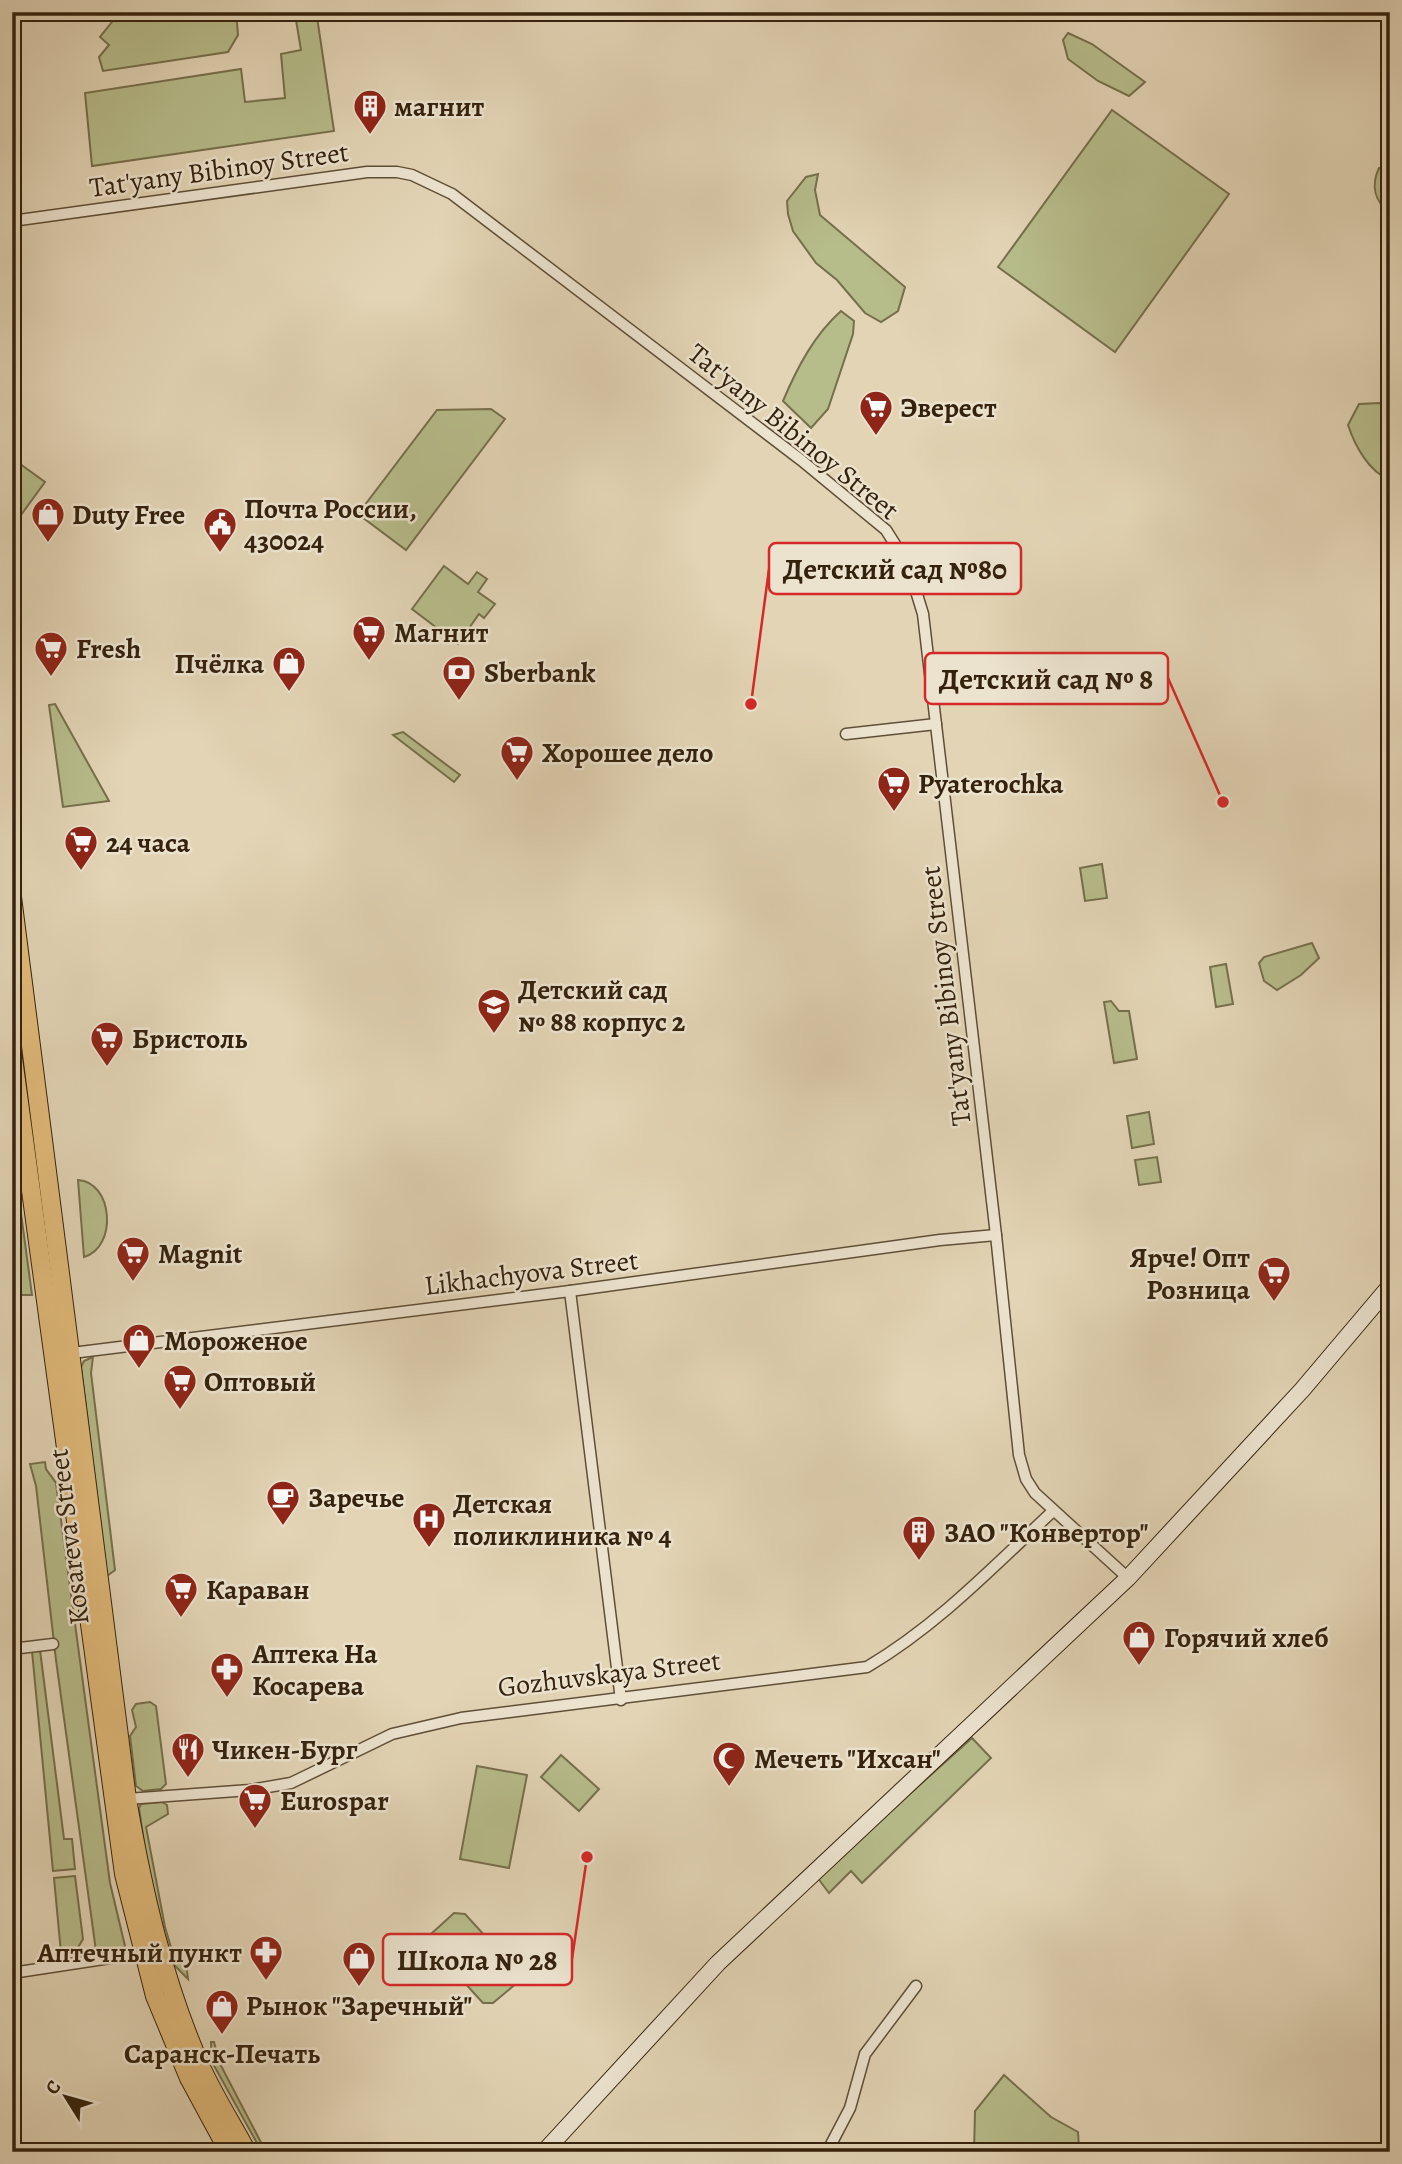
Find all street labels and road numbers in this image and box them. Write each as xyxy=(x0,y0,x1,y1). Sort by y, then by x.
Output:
street label: Tat'yany Bibinoy Street xyxy=(87,133,351,207)
street label: Tat'yany Bibinoy Street xyxy=(680,335,907,529)
street label: Tat'yany Bibinoy Street xyxy=(911,864,981,1128)
street label: Likhachyova Street xyxy=(422,1241,640,1305)
street label: Kosareva Street xyxy=(39,1447,99,1627)
street label: Gozhuvskaya Street xyxy=(496,1641,723,1707)

